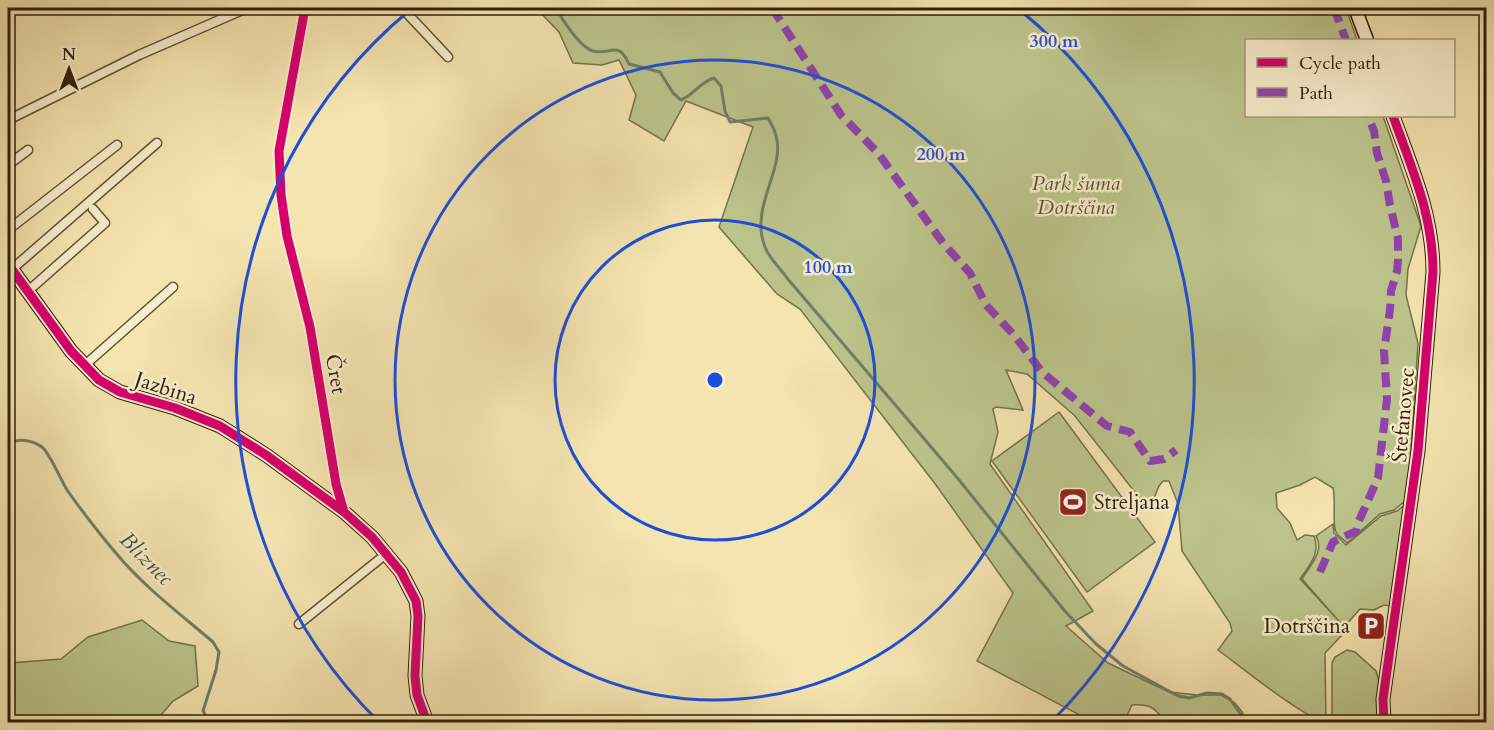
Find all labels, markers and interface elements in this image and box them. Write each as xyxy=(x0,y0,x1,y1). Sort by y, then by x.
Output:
text: 300 m xyxy=(1029,29,1079,54)
north arrow xyxy=(39,39,99,99)
legend xyxy=(1245,39,1455,117)
text: N xyxy=(62,44,76,66)
text: Cycle path xyxy=(1299,51,1381,76)
text: Path xyxy=(1299,81,1333,106)
text: 200 m xyxy=(916,142,966,167)
park label: Park šuma Dotrščina xyxy=(1032,169,1120,222)
text: 100 m xyxy=(803,255,853,280)
street label: Čret xyxy=(318,352,354,397)
street label: Jazbina xyxy=(128,364,201,412)
street label: Štefanovec xyxy=(1384,366,1422,464)
centre of rings xyxy=(705,370,725,390)
sports icon: Streljana xyxy=(1057,486,1089,518)
place label: Streljana xyxy=(1094,488,1170,517)
water label: Bliznec xyxy=(113,525,180,593)
parking icon: Dotrščina xyxy=(1355,610,1387,642)
place label: Dotrščina xyxy=(1264,612,1350,641)

